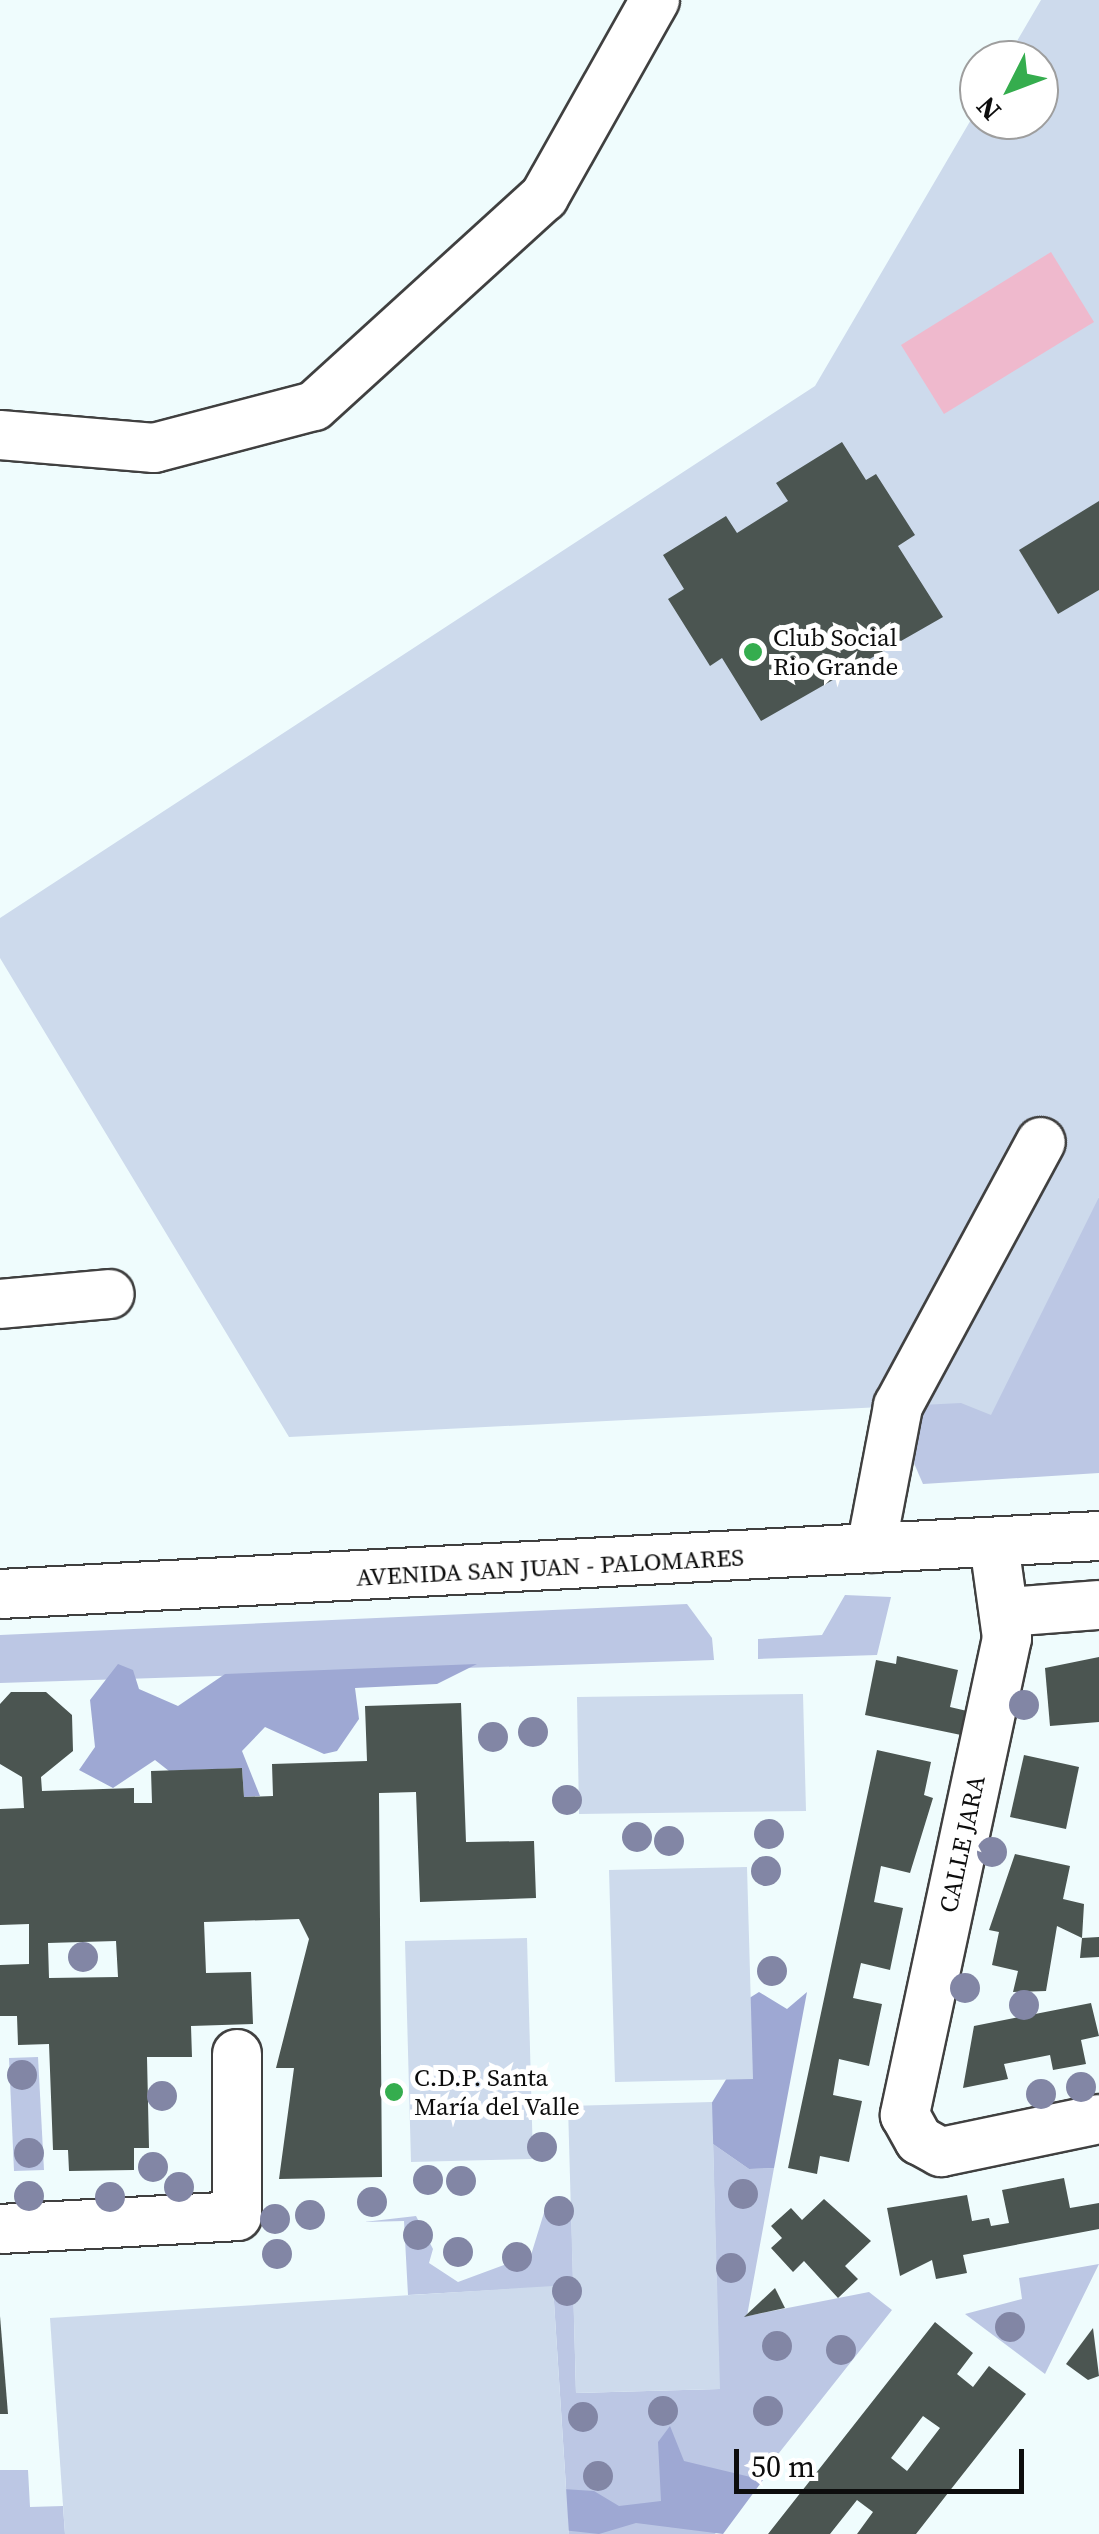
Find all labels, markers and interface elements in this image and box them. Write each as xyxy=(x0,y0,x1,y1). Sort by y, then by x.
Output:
north arrow xyxy=(959,40,1059,140)
text: N xyxy=(967,88,1009,129)
place label: Club Social Rio Grande xyxy=(773,623,898,682)
marker: Club Social Rio Grande xyxy=(742,641,764,663)
street label: AVENIDA SAN JUAN - PALOMARES xyxy=(355,1542,745,1592)
street label: CALLE JARA xyxy=(933,1773,991,1915)
place label: C.D.P. Santa María del Valle xyxy=(414,2063,580,2122)
marker: C.D.P. Santa María del Valle xyxy=(383,2081,405,2103)
scale bar xyxy=(739,2429,1029,2491)
text: 50 m xyxy=(751,2446,815,2487)

